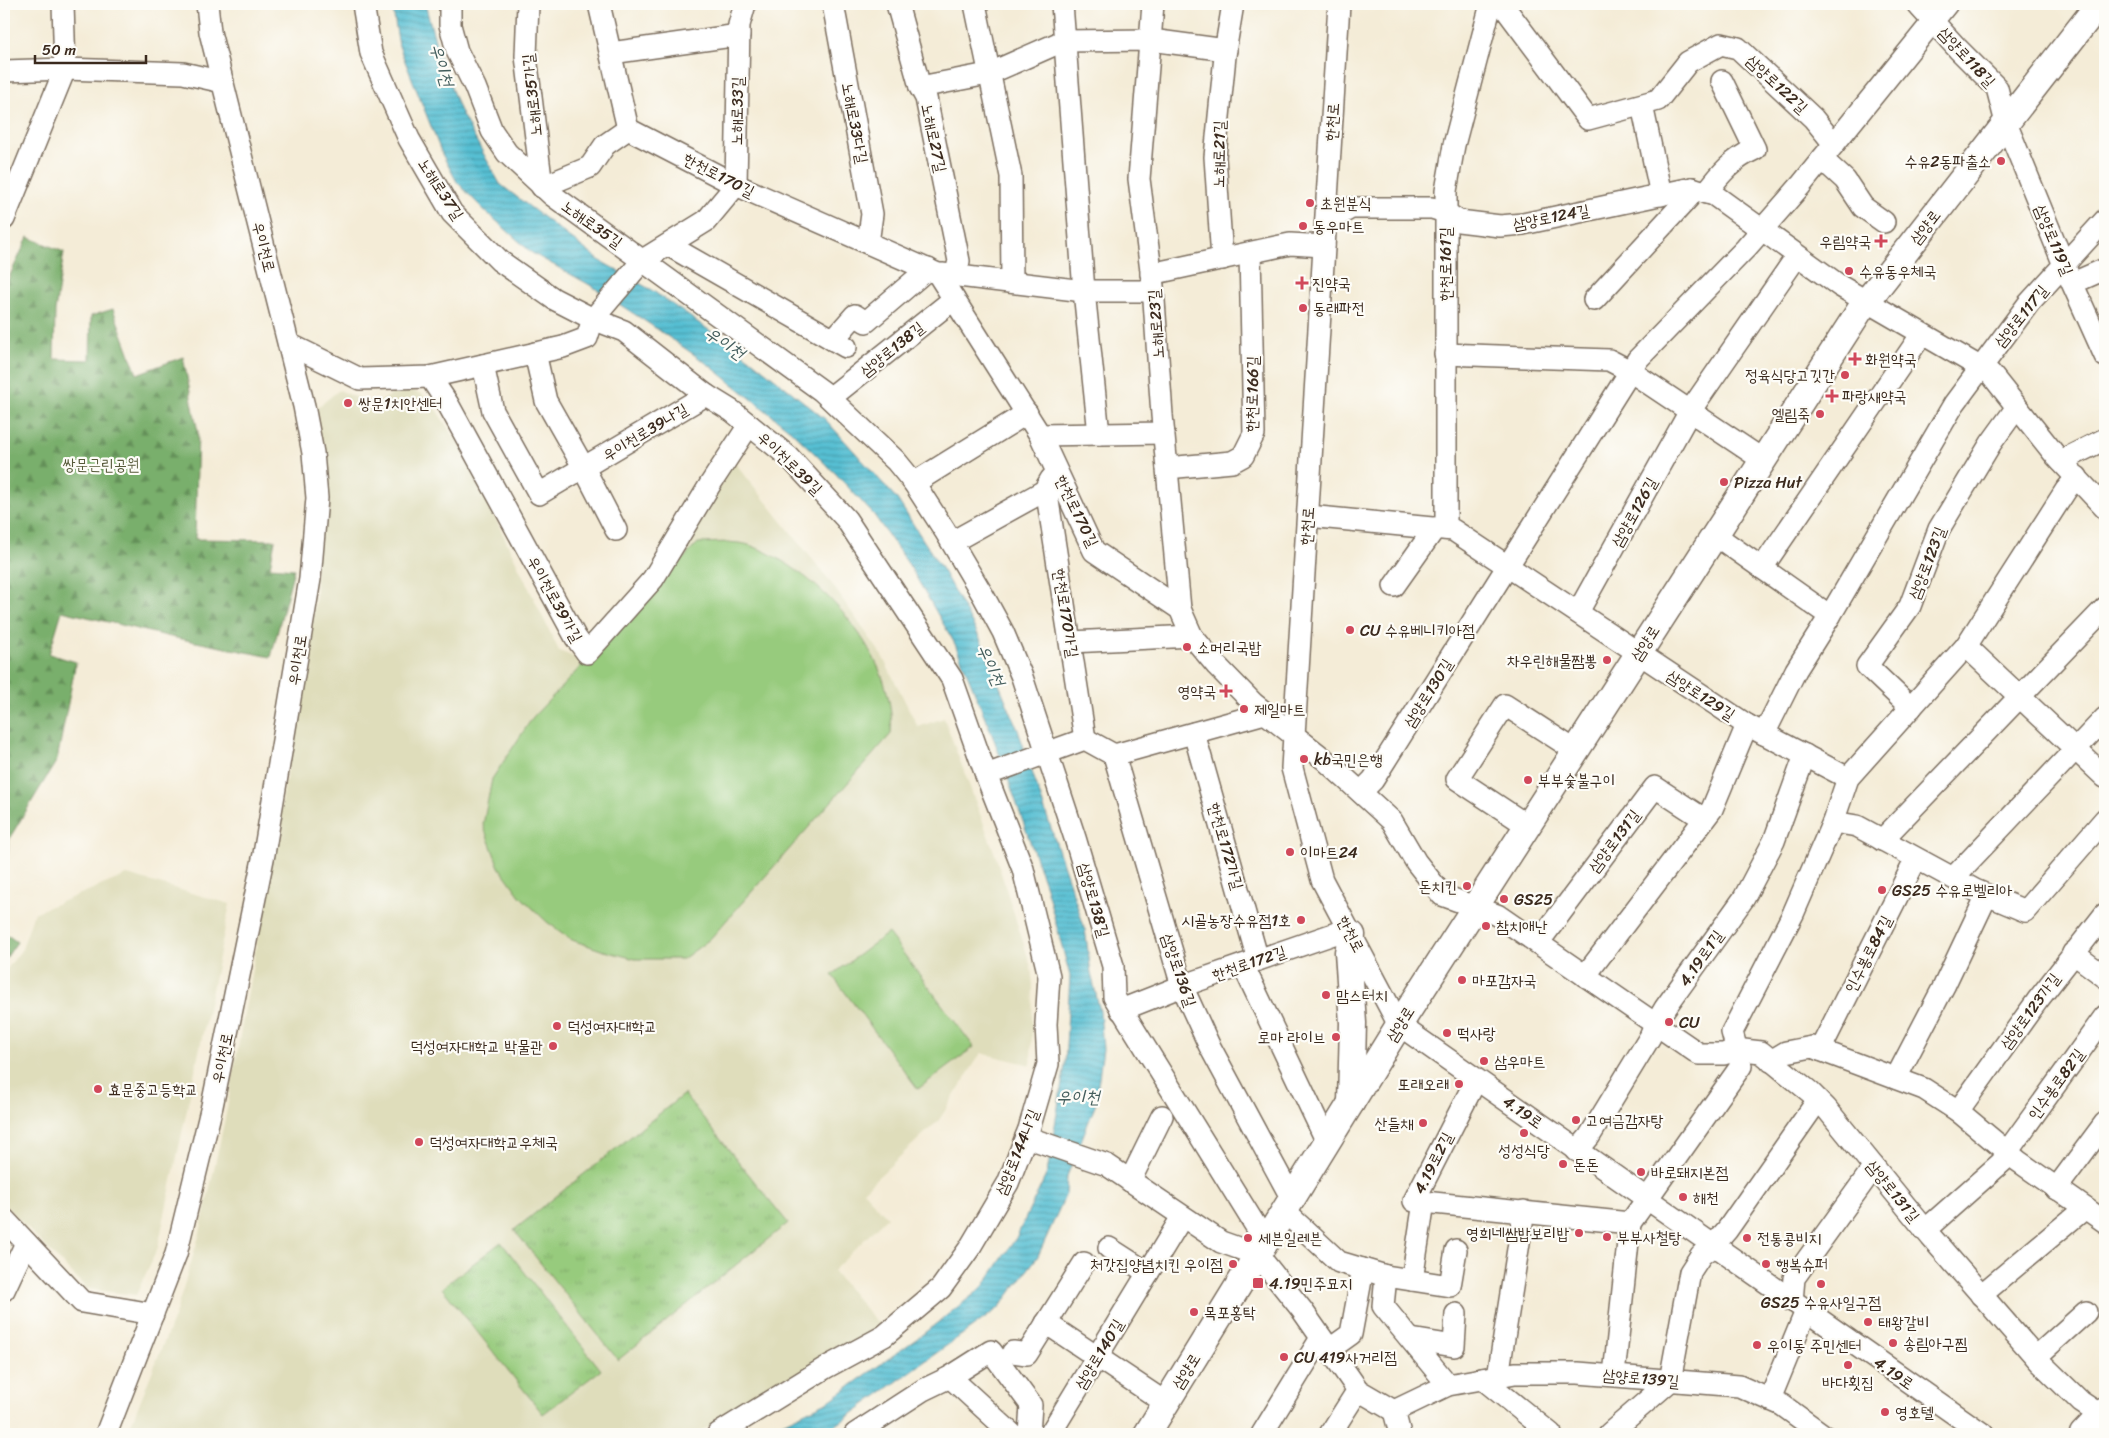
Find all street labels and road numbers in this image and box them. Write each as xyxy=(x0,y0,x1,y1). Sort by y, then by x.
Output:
street label: 삼양로118길 xyxy=(1931,20,2003,94)
street label: 삼양로122길 xyxy=(1739,47,1815,121)
street label: 노해로35가길 xyxy=(513,52,551,138)
street label: 노해로33길 xyxy=(722,76,752,146)
street label: 노해로33다길 xyxy=(833,80,877,166)
street label: 노해로27길 xyxy=(913,101,955,175)
street label: 한천로 xyxy=(1316,102,1348,142)
street label: 노해로21길 xyxy=(1204,120,1234,188)
street label: 한천로170길 xyxy=(678,144,760,206)
street label: 노해로37길 xyxy=(410,152,472,226)
street label: 노해로35길 xyxy=(555,192,629,256)
street label: 삼양로124길 xyxy=(1510,195,1592,239)
street label: 삼양로119길 xyxy=(2026,200,2082,280)
street label: 삼양로 xyxy=(1902,203,1948,251)
street label: 우이천로 xyxy=(244,219,284,275)
street label: 한천로161길 xyxy=(1431,227,1460,301)
street label: 삼양로117길 xyxy=(1986,278,2056,354)
street label: 노해로23길 xyxy=(1139,288,1173,360)
street label: 삼양로138길 xyxy=(853,313,931,384)
street label: 한천로166길 xyxy=(1237,355,1267,433)
street label: 우이천로39나길 xyxy=(596,395,694,469)
street label: 우이천로39길 xyxy=(750,424,830,502)
street label: 한천로170길 xyxy=(1047,470,1107,552)
street label: 삼양로126길 xyxy=(1603,471,1665,553)
street label: 한천로 xyxy=(1291,506,1323,546)
street label: 삼양로123길 xyxy=(1900,522,1954,604)
street label: 우이천로39가길 xyxy=(519,550,591,648)
street label: 한천로170가길 xyxy=(1045,566,1087,660)
street label: 삼양로 xyxy=(1622,619,1668,667)
street label: 우이천로 xyxy=(279,632,315,688)
street label: 삼양로130길 xyxy=(1395,652,1461,733)
street label: 삼양로129길 xyxy=(1661,662,1741,728)
street label: 한천로172가길 xyxy=(1200,799,1252,893)
street label: 삼양로131길 xyxy=(1580,803,1648,879)
street label: 삼양로138길 xyxy=(1069,859,1119,941)
street label: 한천로 xyxy=(1329,910,1373,958)
street label: 인수봉로84길 xyxy=(1836,910,1900,998)
street label: 4.19로1길 xyxy=(1671,923,1731,993)
street label: 삼양로136길 xyxy=(1153,929,1205,1011)
street label: 한천로172길 xyxy=(1208,937,1290,989)
street label: 삼양로123가길 xyxy=(1992,966,2068,1056)
street label: 삼양로 xyxy=(1377,1000,1423,1048)
street label: 우이천로 xyxy=(202,1030,242,1086)
street label: 인수봉로82길 xyxy=(2020,1042,2092,1126)
street label: 4.19로 xyxy=(1496,1087,1550,1137)
street label: 삼양로144나길 xyxy=(986,1104,1048,1200)
street label: 4.19로2길 xyxy=(1405,1127,1461,1199)
street label: 삼양로131길 xyxy=(1858,1153,1928,1229)
street label: 삼양로140길 xyxy=(1066,1313,1132,1395)
street label: 삼양로 xyxy=(1163,1347,1209,1395)
street label: 4.19로 xyxy=(1867,1348,1921,1398)
street label: 삼양로139길 xyxy=(1601,1360,1681,1396)

